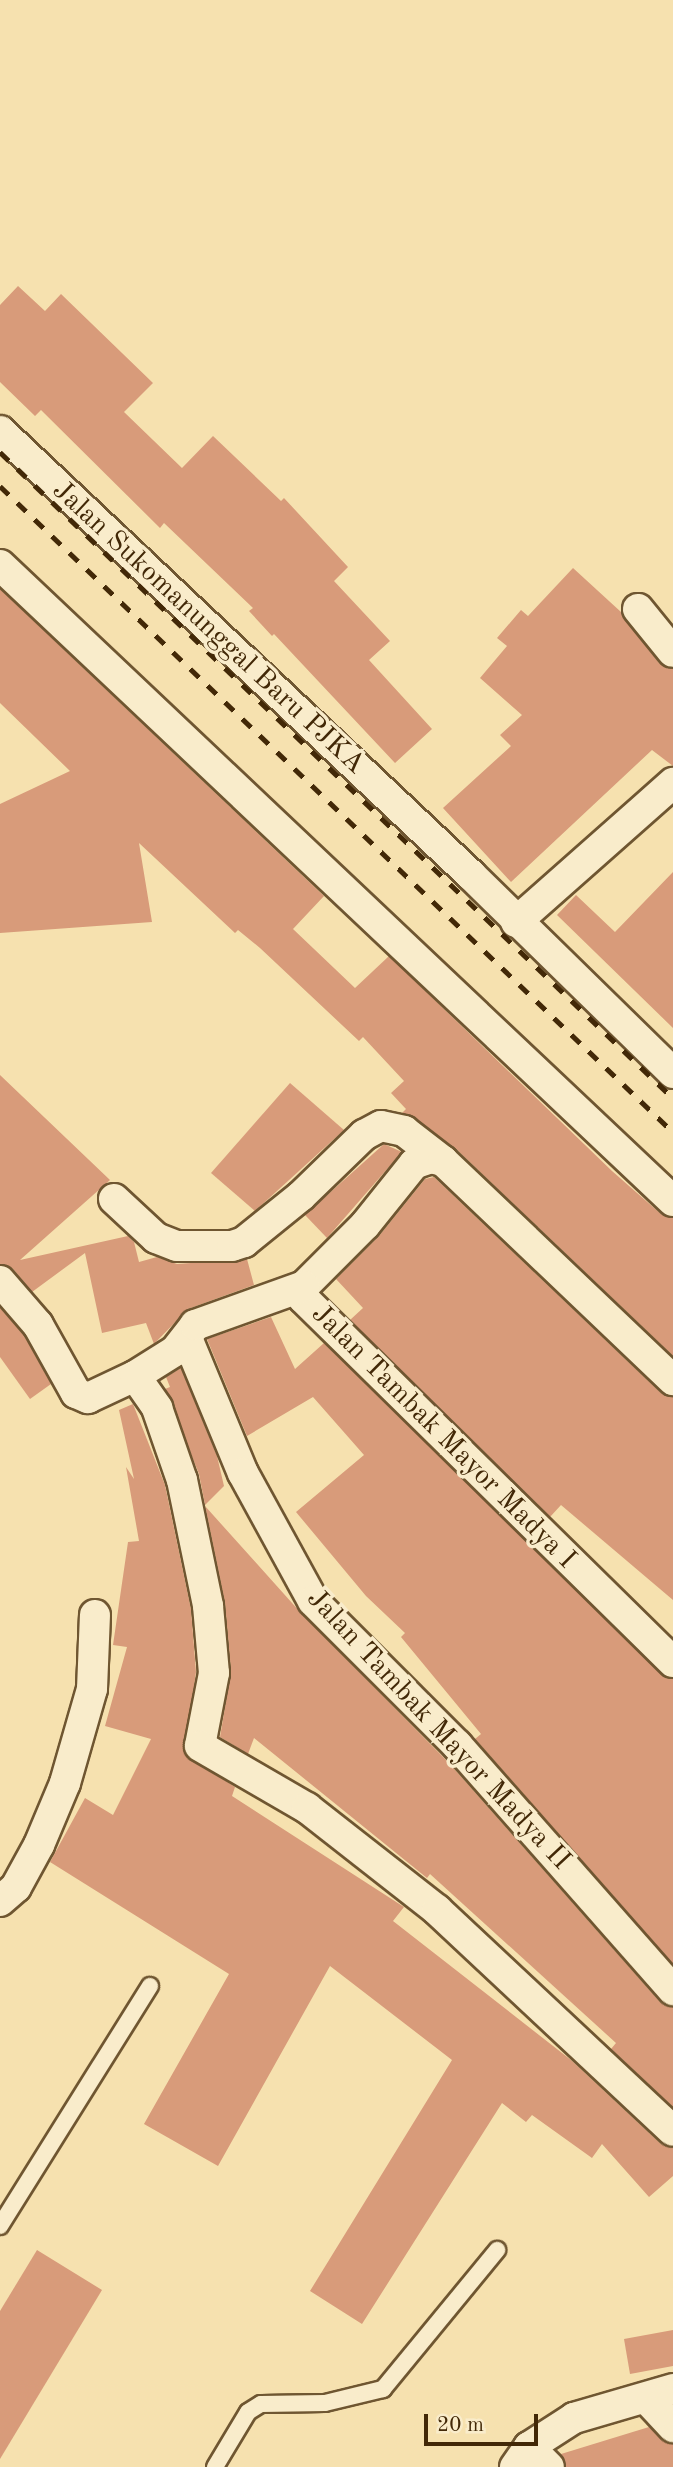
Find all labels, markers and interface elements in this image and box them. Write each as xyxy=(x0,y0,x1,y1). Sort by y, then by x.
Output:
street label: Jalan Sukomanunggal Baru PJKA xyxy=(45,474,371,782)
street label: Jalan Tambak Mayor Madya I xyxy=(304,1298,582,1576)
street label: Jalan Tambak Mayor Madya II xyxy=(299,1583,577,1877)
scale bar xyxy=(428,2400,542,2444)
text: 20 m xyxy=(437,2415,484,2436)

